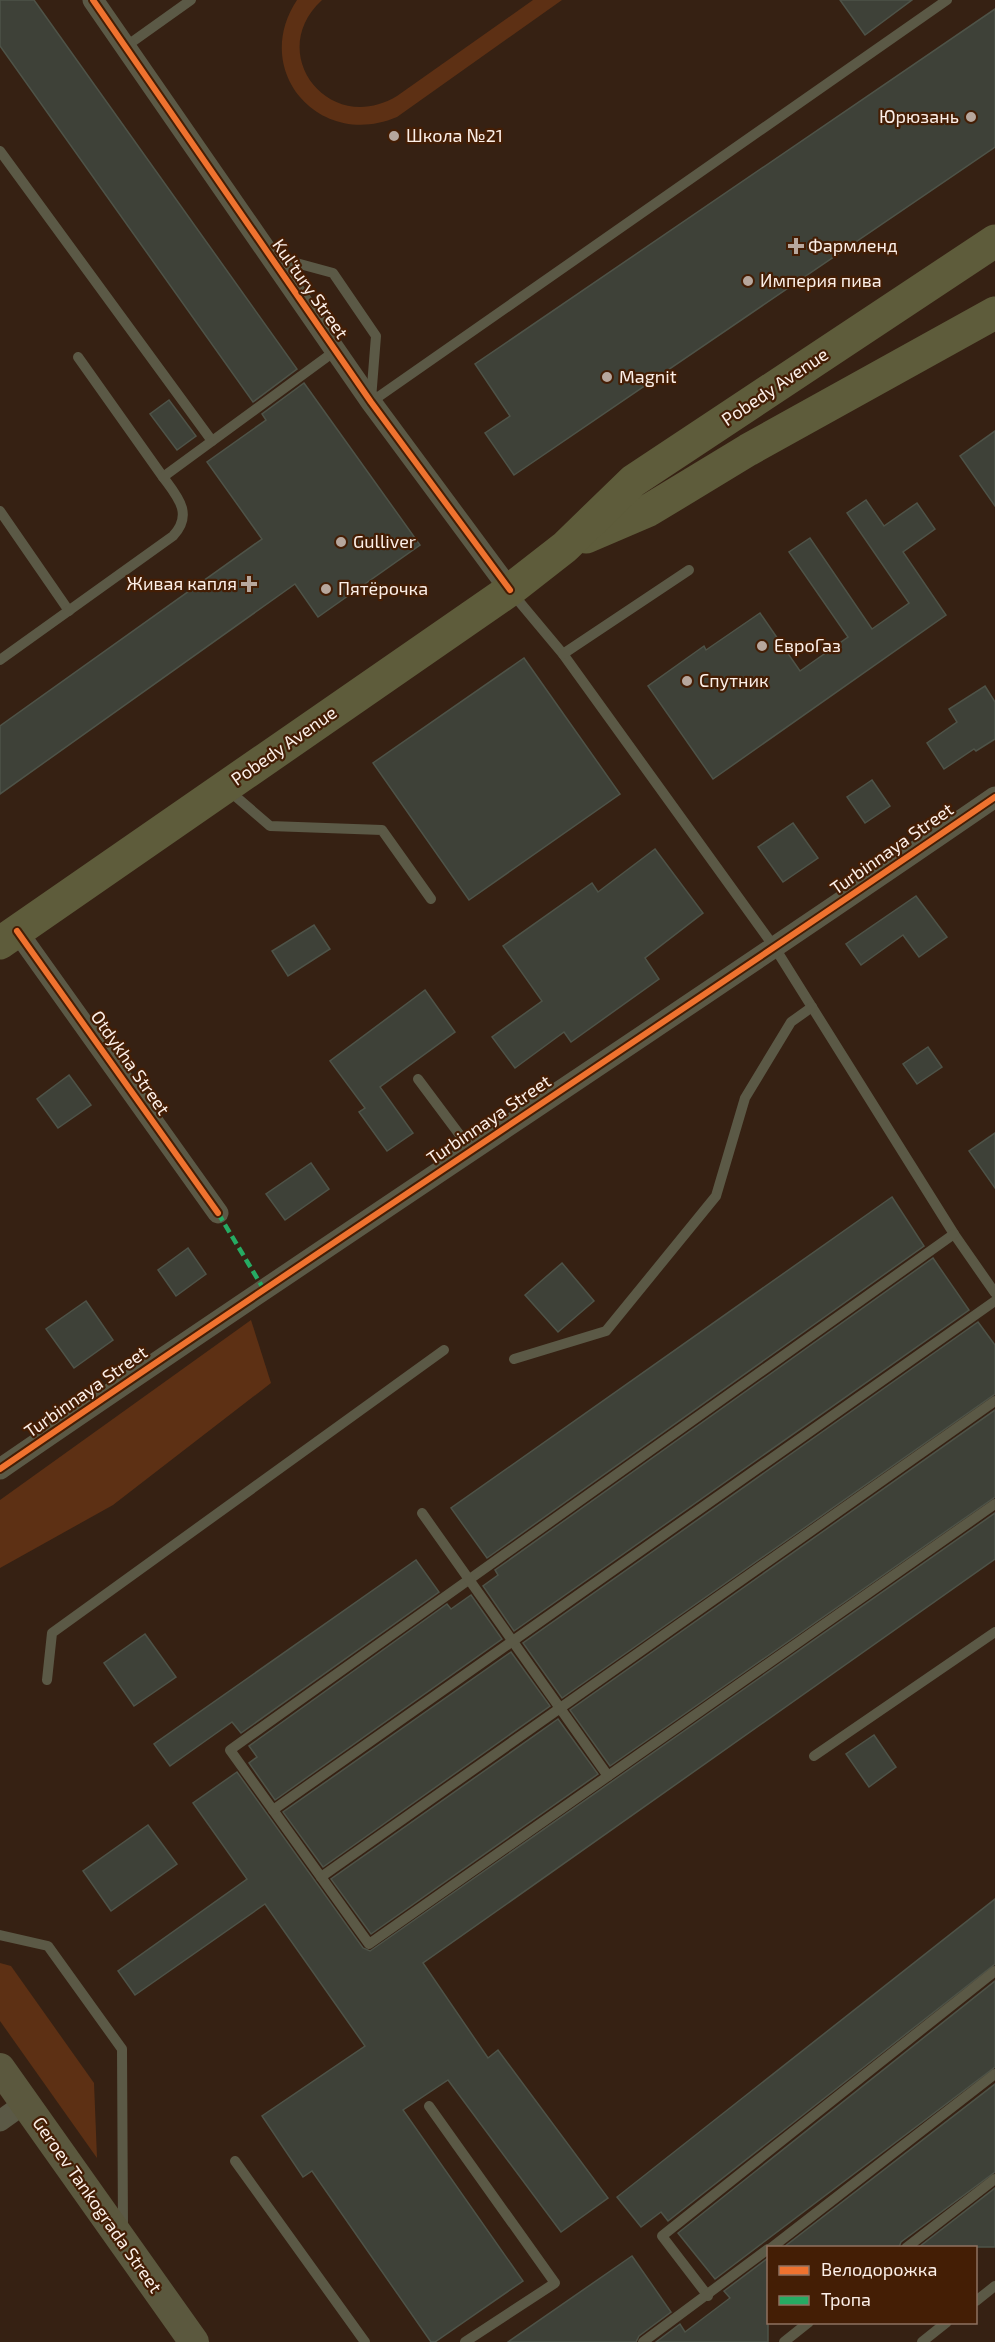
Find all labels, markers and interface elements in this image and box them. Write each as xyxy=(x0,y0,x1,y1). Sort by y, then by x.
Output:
place label: Юрюзань xyxy=(879,105,959,127)
marker: Юрюзань xyxy=(964,110,978,124)
place label: Школа №21 xyxy=(406,124,503,146)
marker: Школа №21 xyxy=(387,129,401,143)
street label: Kul'tury Street xyxy=(268,234,353,343)
place label: Фармленд xyxy=(808,234,898,256)
marker: Фармленд xyxy=(789,239,803,253)
place label: Империя пива xyxy=(760,269,882,291)
marker: Империя пива xyxy=(741,274,755,288)
street label: Pobedy Avenue xyxy=(717,342,832,430)
place label: Magnit xyxy=(619,365,677,387)
marker: Magnit xyxy=(600,370,614,384)
place label: Gulliver xyxy=(353,530,416,552)
marker: Gulliver xyxy=(334,535,348,549)
place label: Живая капля xyxy=(127,572,237,594)
marker: Живая капля xyxy=(242,577,256,591)
place label: Пятёрочка xyxy=(338,577,428,599)
marker: Пятёрочка xyxy=(319,582,333,596)
place label: ЕвроГаз xyxy=(774,634,841,656)
marker: ЕвроГаз xyxy=(755,639,769,653)
place label: Спутник xyxy=(699,669,769,691)
marker: Спутник xyxy=(680,674,694,688)
street label: Pobedy Avenue xyxy=(226,701,341,790)
street label: Turbinnaya Street xyxy=(826,797,957,899)
street label: Otdykha Street xyxy=(87,1006,175,1119)
street label: Turbinnaya Street xyxy=(422,1069,555,1169)
street label: Turbinnaya Street xyxy=(20,1340,151,1442)
street label: Geroev Tankograda Street xyxy=(29,2112,167,2297)
legend xyxy=(767,2246,977,2324)
text: Велодорожка xyxy=(821,2258,937,2280)
text: Тропа xyxy=(821,2288,871,2310)

